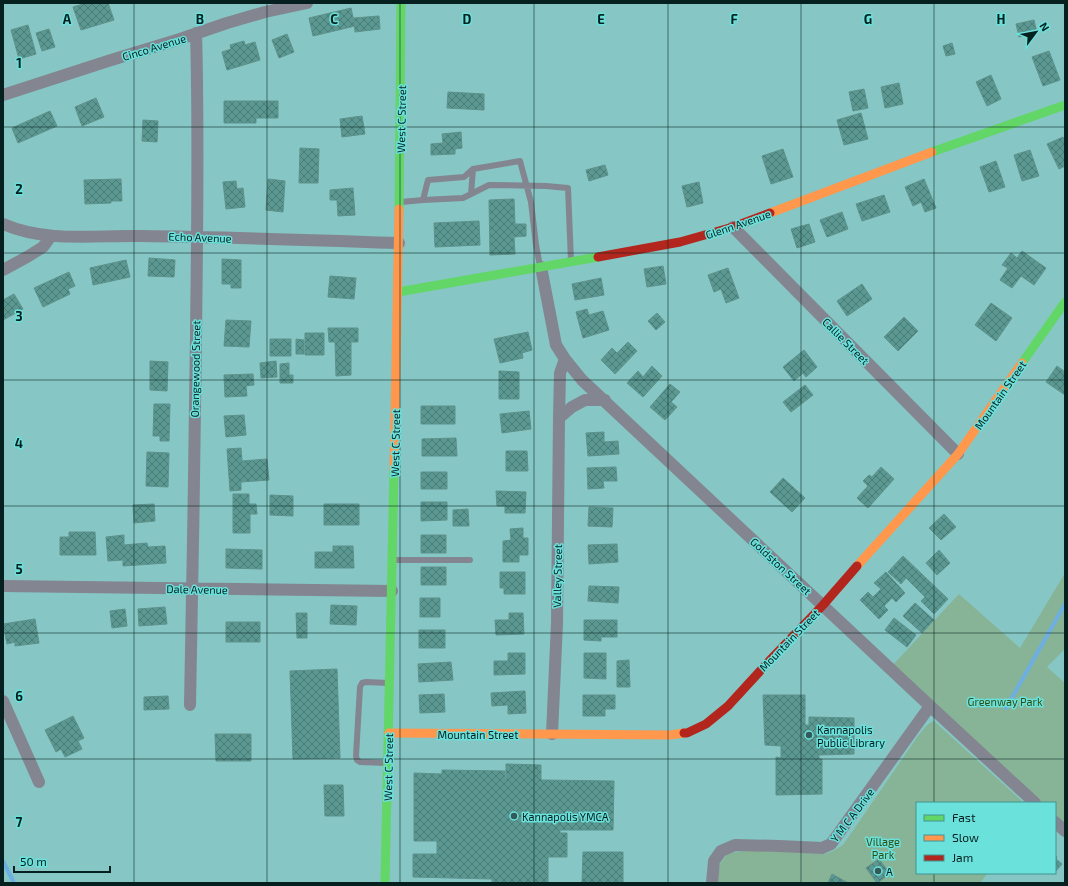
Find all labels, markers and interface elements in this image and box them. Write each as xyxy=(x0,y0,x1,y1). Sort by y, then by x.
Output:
text: A xyxy=(63,11,72,27)
text: B xyxy=(196,11,204,27)
text: C xyxy=(330,11,338,27)
text: D xyxy=(463,11,472,27)
text: E xyxy=(597,11,605,27)
text: F xyxy=(730,11,738,27)
text: G xyxy=(864,11,872,27)
text: H xyxy=(997,11,1006,27)
north arrow xyxy=(1016,12,1056,52)
text: N xyxy=(1037,20,1053,33)
street label: Cinco Avenue xyxy=(121,31,188,63)
text: 1 xyxy=(16,55,22,71)
street label: West C Street xyxy=(394,85,408,153)
text: 2 xyxy=(15,181,23,197)
street label: Glenn Avenue xyxy=(704,207,772,241)
street label: Echo Avenue xyxy=(168,229,232,245)
text: 3 xyxy=(15,308,23,324)
street label: Callie Street xyxy=(820,315,872,367)
street label: Orangewood Street xyxy=(188,320,202,418)
street label: Mountain Street xyxy=(971,358,1029,432)
street label: West C Street xyxy=(388,409,402,477)
text: 4 xyxy=(15,435,23,451)
street label: Goldston Street xyxy=(748,535,814,597)
street label: Valley Street xyxy=(550,544,564,608)
text: 5 xyxy=(15,561,23,577)
street label: Dale Avenue xyxy=(166,582,228,596)
street label: Mountain Street xyxy=(756,606,822,674)
text: 6 xyxy=(15,688,23,704)
park label: Greenway Park xyxy=(968,695,1043,708)
place label: Kannapolis Public Library xyxy=(817,723,885,749)
street label: Mountain Street xyxy=(438,728,518,741)
marker: Kannapolis Public Library xyxy=(804,730,814,740)
street label: West C Street xyxy=(381,733,395,801)
street label: Y M C A Drive xyxy=(828,785,877,845)
legend xyxy=(916,802,1056,874)
place label: Kannapolis YMCA xyxy=(522,810,609,823)
text: Fast xyxy=(952,810,976,824)
marker: Kannapolis YMCA xyxy=(509,811,519,821)
text: 7 xyxy=(16,814,23,830)
text: Slow xyxy=(952,830,979,844)
park label: Village Park xyxy=(866,835,900,861)
scale bar xyxy=(14,848,110,874)
text: Jam xyxy=(952,850,973,864)
text: 50 m xyxy=(20,854,47,868)
place label: A xyxy=(886,865,893,878)
marker: A xyxy=(873,866,883,876)

